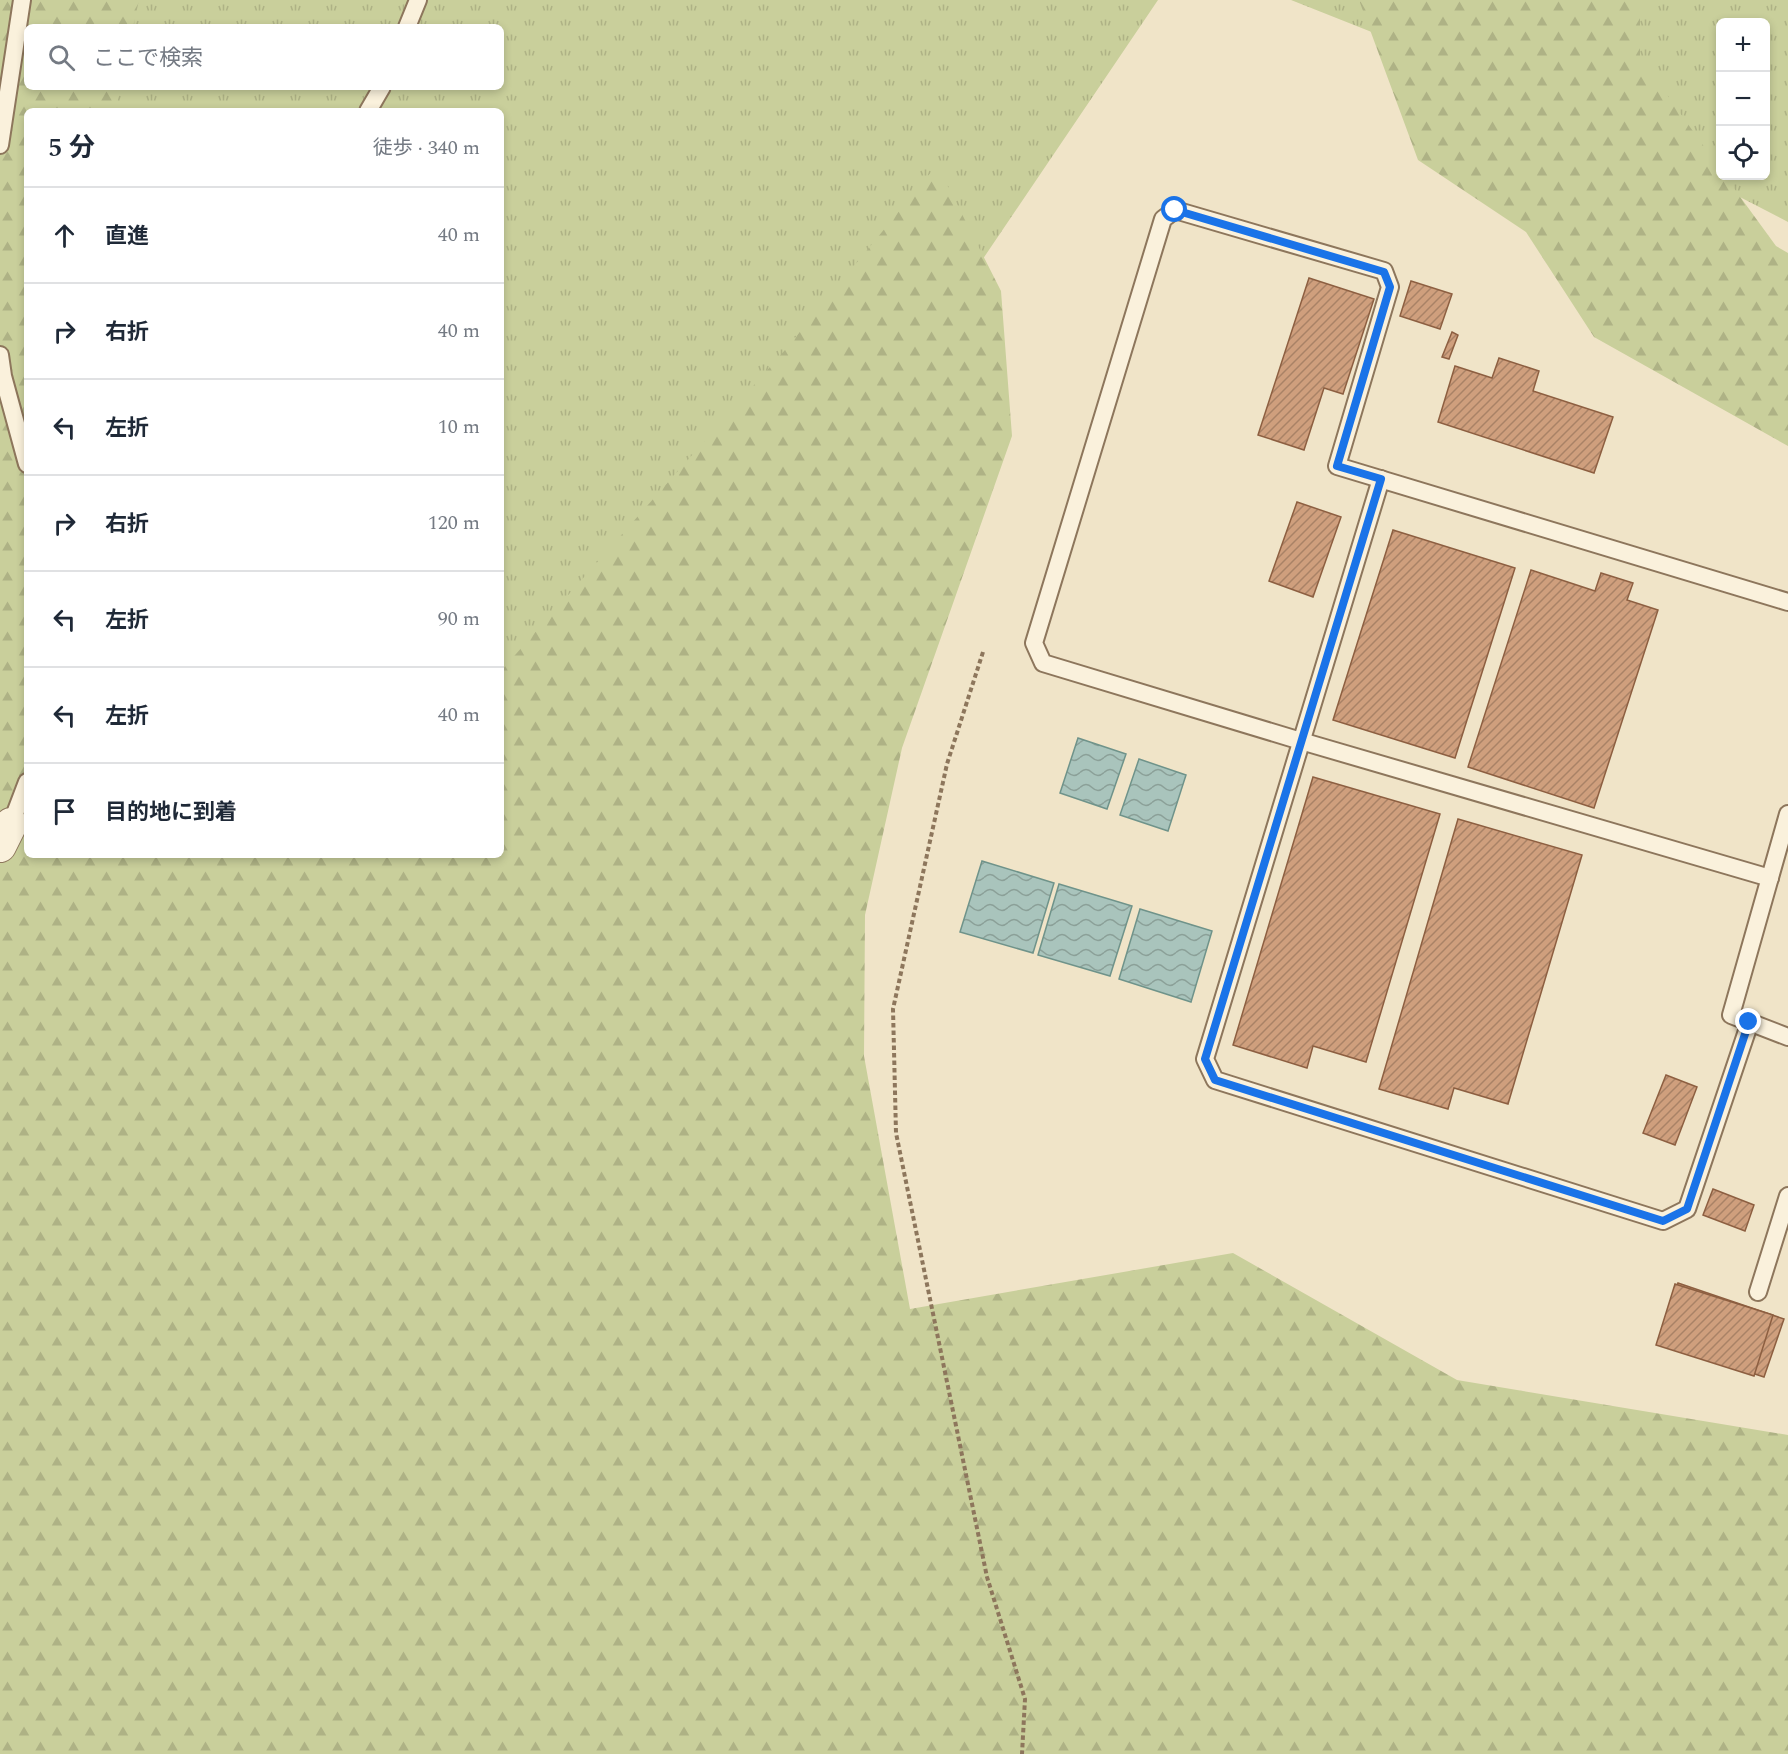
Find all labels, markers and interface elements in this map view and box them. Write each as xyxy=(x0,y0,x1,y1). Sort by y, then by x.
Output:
map controls xyxy=(1716,18,1770,180)
button: + xyxy=(1716,18,1770,72)
search box xyxy=(24,24,504,90)
icon: search xyxy=(45,41,78,74)
text: ここで検索 xyxy=(93,42,203,75)
button: − xyxy=(1716,72,1770,126)
button: locate xyxy=(1716,126,1770,180)
text: 5 分 xyxy=(48,128,95,168)
text: 徒歩 · 340 m xyxy=(373,133,480,163)
route start xyxy=(1161,196,1187,222)
icon: ahead xyxy=(48,219,81,252)
text: 直進 xyxy=(105,220,149,253)
text: 40 m xyxy=(438,220,480,250)
icon: right xyxy=(48,315,81,348)
text: 右折 xyxy=(105,316,149,349)
text: 40 m xyxy=(438,316,480,346)
icon: left xyxy=(48,411,81,444)
text: 左折 xyxy=(105,412,149,445)
text: 10 m xyxy=(438,412,480,442)
icon: right xyxy=(48,507,81,540)
text: 右折 xyxy=(105,508,149,541)
text: 120 m xyxy=(428,508,480,538)
icon: left xyxy=(48,603,81,636)
text: 左折 xyxy=(105,604,149,637)
text: 90 m xyxy=(438,604,480,634)
icon: left xyxy=(48,699,81,732)
text: 左折 xyxy=(105,700,149,733)
text: 40 m xyxy=(438,700,480,730)
icon: arrive xyxy=(48,795,81,828)
text: 目的地に到着 xyxy=(105,796,237,829)
route end xyxy=(1735,1008,1761,1034)

